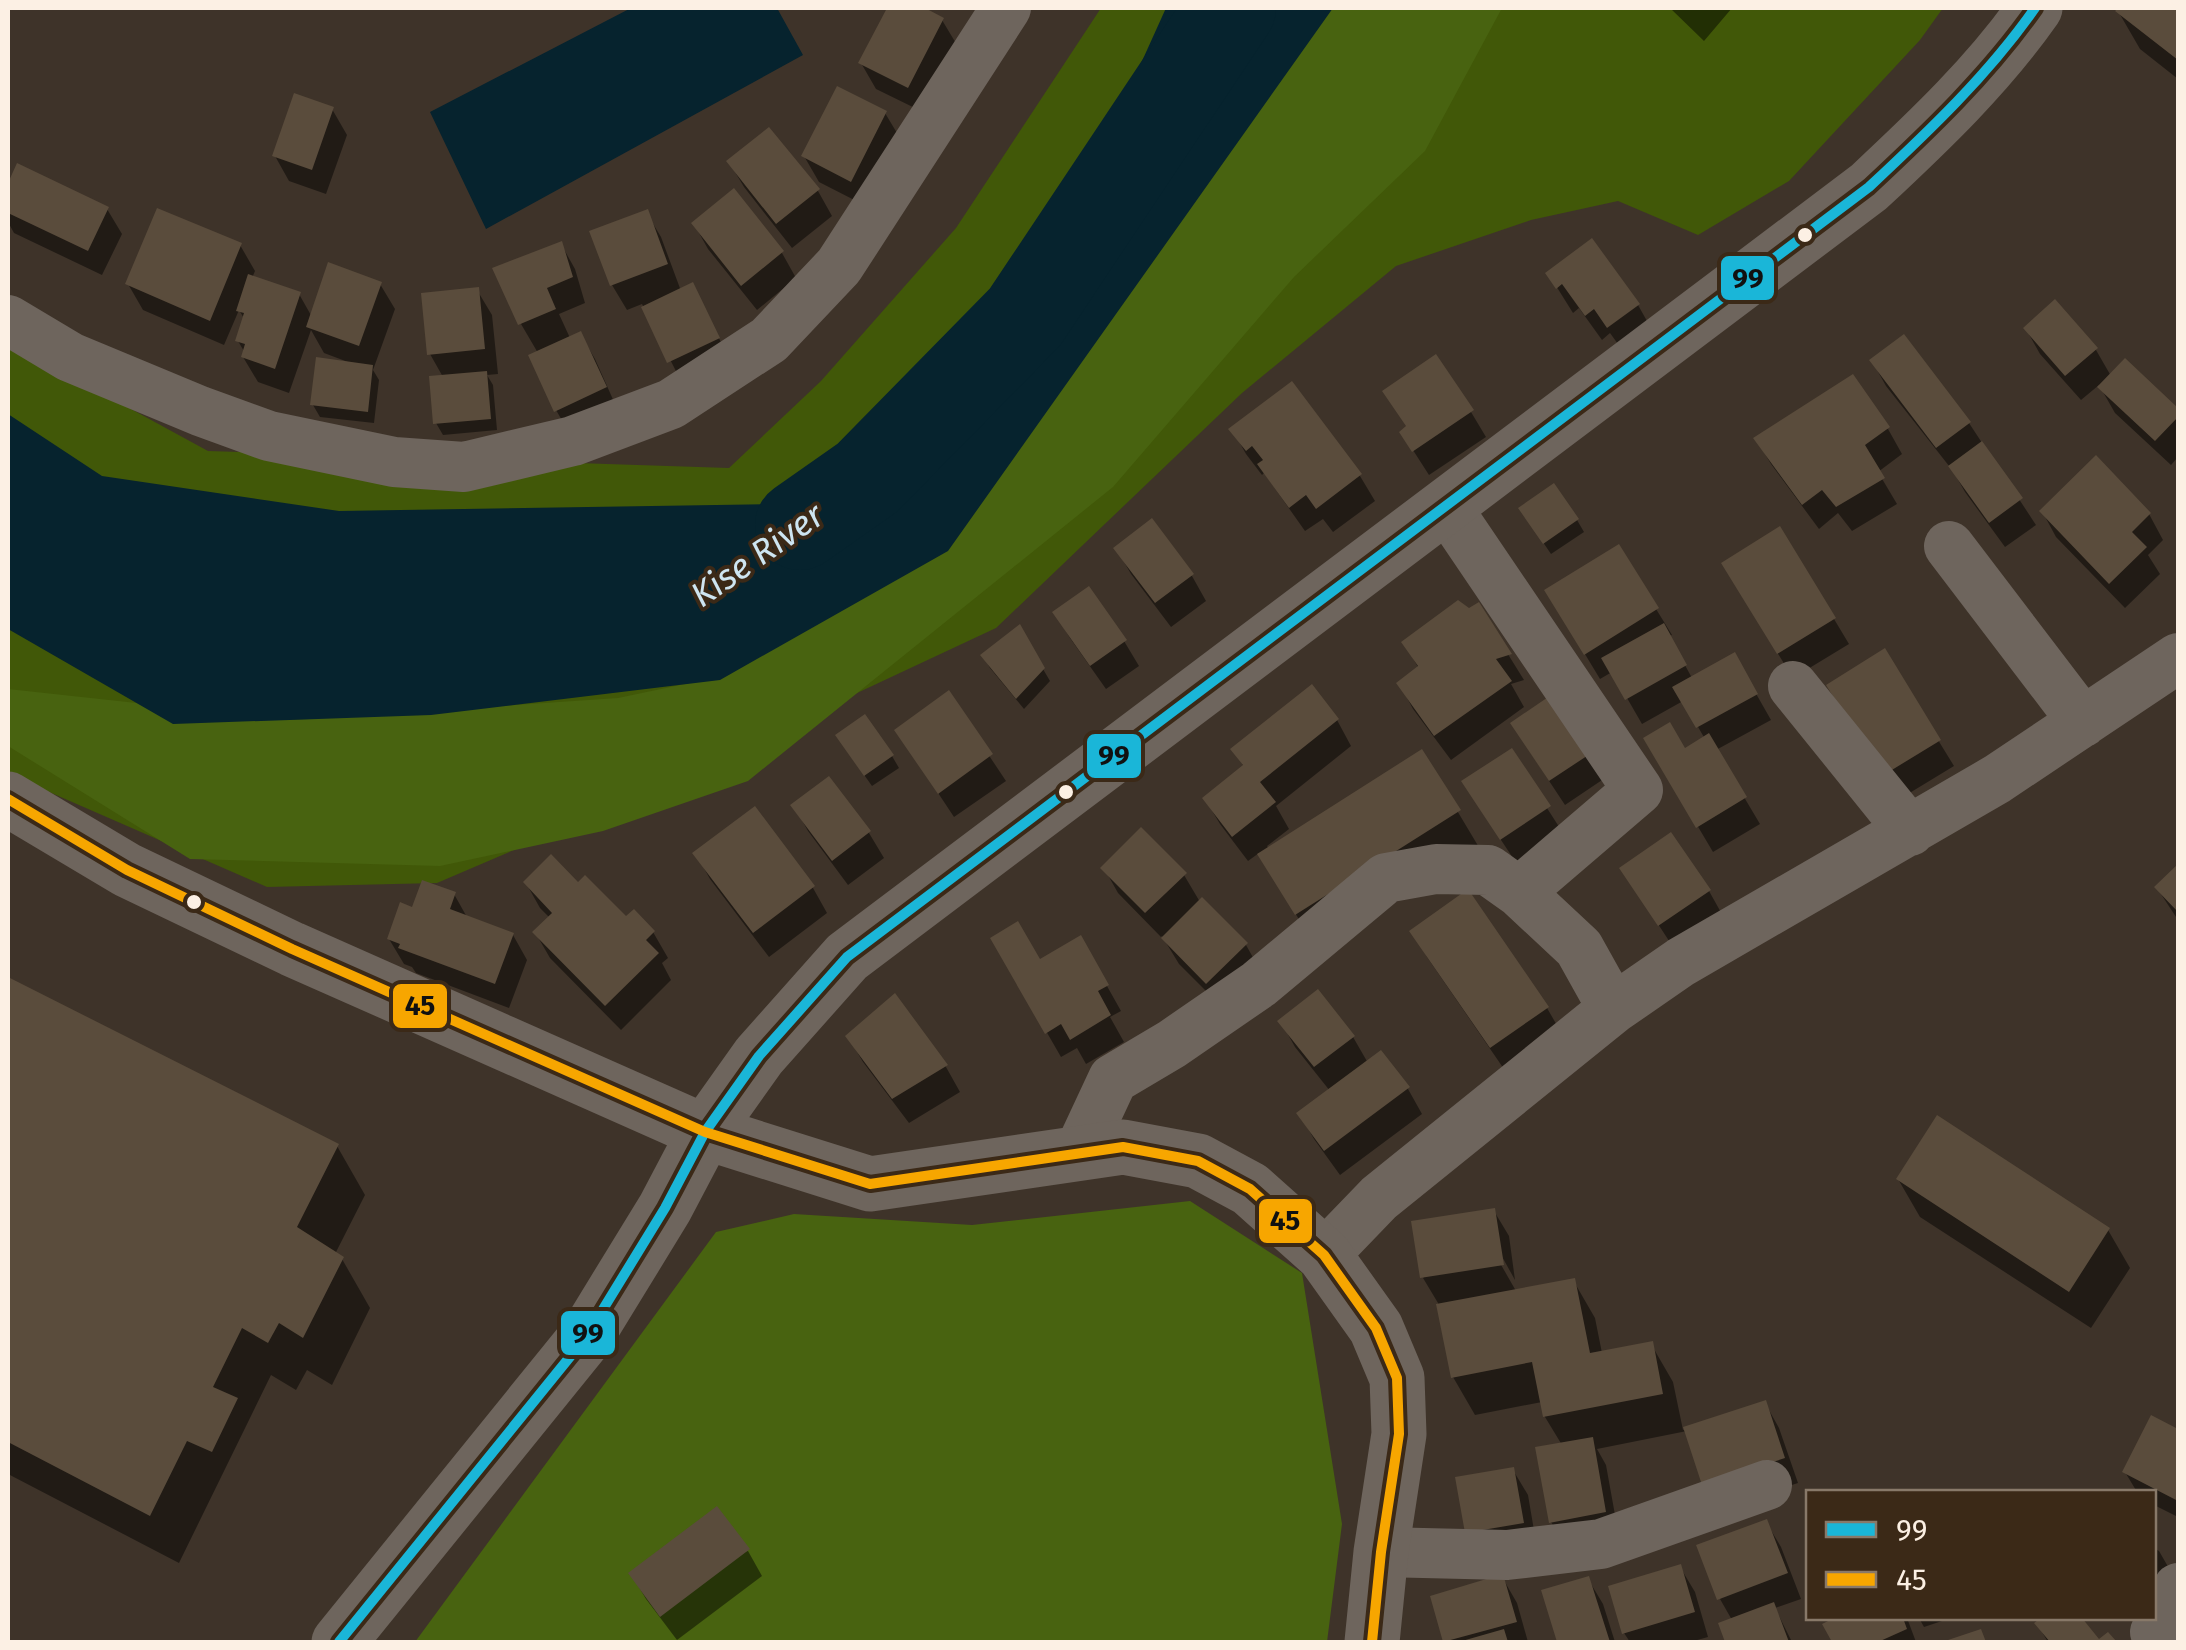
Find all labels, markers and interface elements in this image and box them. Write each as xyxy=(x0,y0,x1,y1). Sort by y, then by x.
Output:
unlabelled marker xyxy=(1795,225,1815,245)
line badge: 99 xyxy=(1719,254,1776,302)
text: 99 xyxy=(1732,262,1764,295)
water label: Kise River xyxy=(682,493,833,616)
line badge: 99 xyxy=(1085,732,1143,780)
text: 99 xyxy=(1098,739,1130,772)
unlabelled marker xyxy=(1056,782,1076,802)
unlabelled marker xyxy=(184,892,204,912)
line badge: 45 xyxy=(391,982,449,1030)
text: 45 xyxy=(405,989,435,1022)
line badge: 45 xyxy=(1257,1197,1314,1245)
text: 45 xyxy=(1270,1204,1300,1237)
line badge: 99 xyxy=(559,1309,617,1357)
text: 99 xyxy=(572,1317,604,1350)
legend xyxy=(1806,1490,2156,1620)
text: 99 xyxy=(1896,1512,1928,1548)
text: 45 xyxy=(1896,1562,1927,1598)

